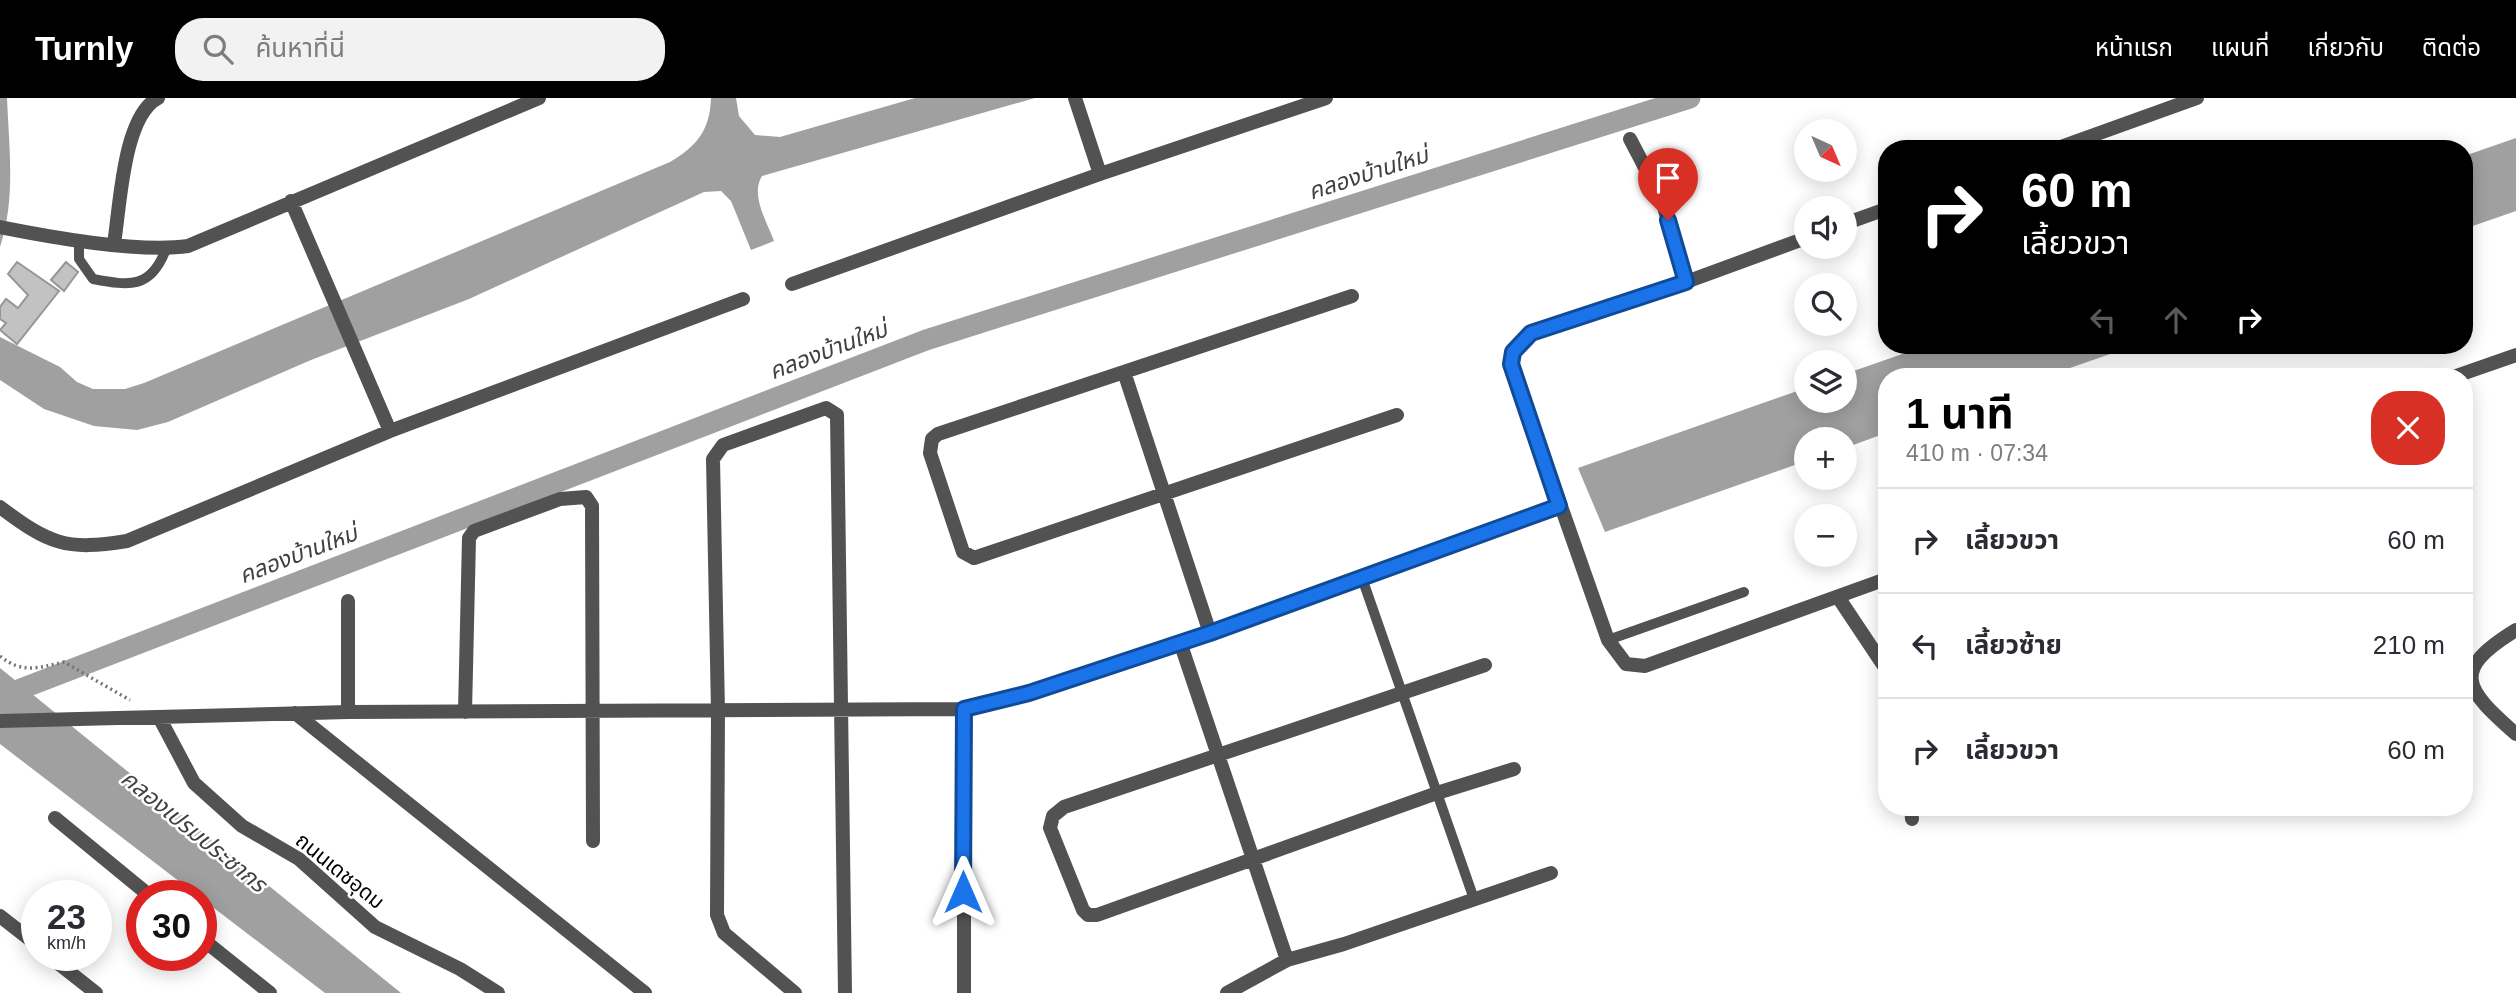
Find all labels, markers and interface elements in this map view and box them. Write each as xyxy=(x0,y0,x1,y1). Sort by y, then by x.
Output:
search box xyxy=(175,18,665,81)
text: Turnly xyxy=(35,30,133,67)
icon: search xyxy=(199,30,237,68)
text: ค้นหาที่นี่ xyxy=(255,33,345,63)
text: หน้าแรก xyxy=(2095,34,2173,61)
text: แผนที่ xyxy=(2211,34,2269,61)
text: เกี่ยวกับ xyxy=(2307,34,2384,61)
text: ติดต่อ xyxy=(2422,34,2481,61)
north arrow xyxy=(1794,119,1857,182)
map controls xyxy=(1794,119,1857,567)
water label: คลองบ้านใหม่ xyxy=(1305,140,1434,205)
pin xyxy=(1638,148,1698,220)
icon: arrive xyxy=(1649,159,1687,197)
text: 60 m xyxy=(2021,163,2133,217)
icon: right xyxy=(1906,168,1997,259)
button: sound xyxy=(1794,196,1857,259)
text: เลี้ยวขวา xyxy=(2021,225,2129,261)
button: search xyxy=(1794,273,1857,336)
icon: left xyxy=(2084,301,2122,339)
icon: ahead xyxy=(2157,301,2195,339)
icon: right xyxy=(2230,301,2268,339)
water label: คลองบ้านใหม่ xyxy=(765,314,894,384)
button: layers xyxy=(1794,350,1857,413)
text: 1 นาที xyxy=(1906,390,2013,437)
button: close xyxy=(2371,391,2445,465)
button: + xyxy=(1794,427,1857,490)
text: 410 m · 07:34 xyxy=(1906,440,2048,466)
button: − xyxy=(1794,504,1857,567)
water label: คลองบ้านใหม่ xyxy=(235,518,364,588)
icon: right xyxy=(1906,522,1944,560)
text: เลี้ยวขวา xyxy=(1965,525,2059,555)
text: 60 m xyxy=(2387,525,2445,555)
icon: left xyxy=(1906,627,1944,665)
text: เลี้ยวซ้าย xyxy=(1965,630,2062,660)
text: 210 m xyxy=(2373,630,2445,660)
icon: right xyxy=(1906,732,1944,770)
text: เลี้ยวขวา xyxy=(1965,735,2059,765)
text: 60 m xyxy=(2387,735,2445,765)
water label: คลองเปรมประชากร xyxy=(116,765,273,898)
street label: ถนนเดชอุดม xyxy=(290,828,389,915)
position arrow xyxy=(926,855,1000,929)
speed limit sign: 30 xyxy=(126,880,217,971)
text: 23 xyxy=(47,897,86,936)
text: km/h xyxy=(47,933,86,953)

